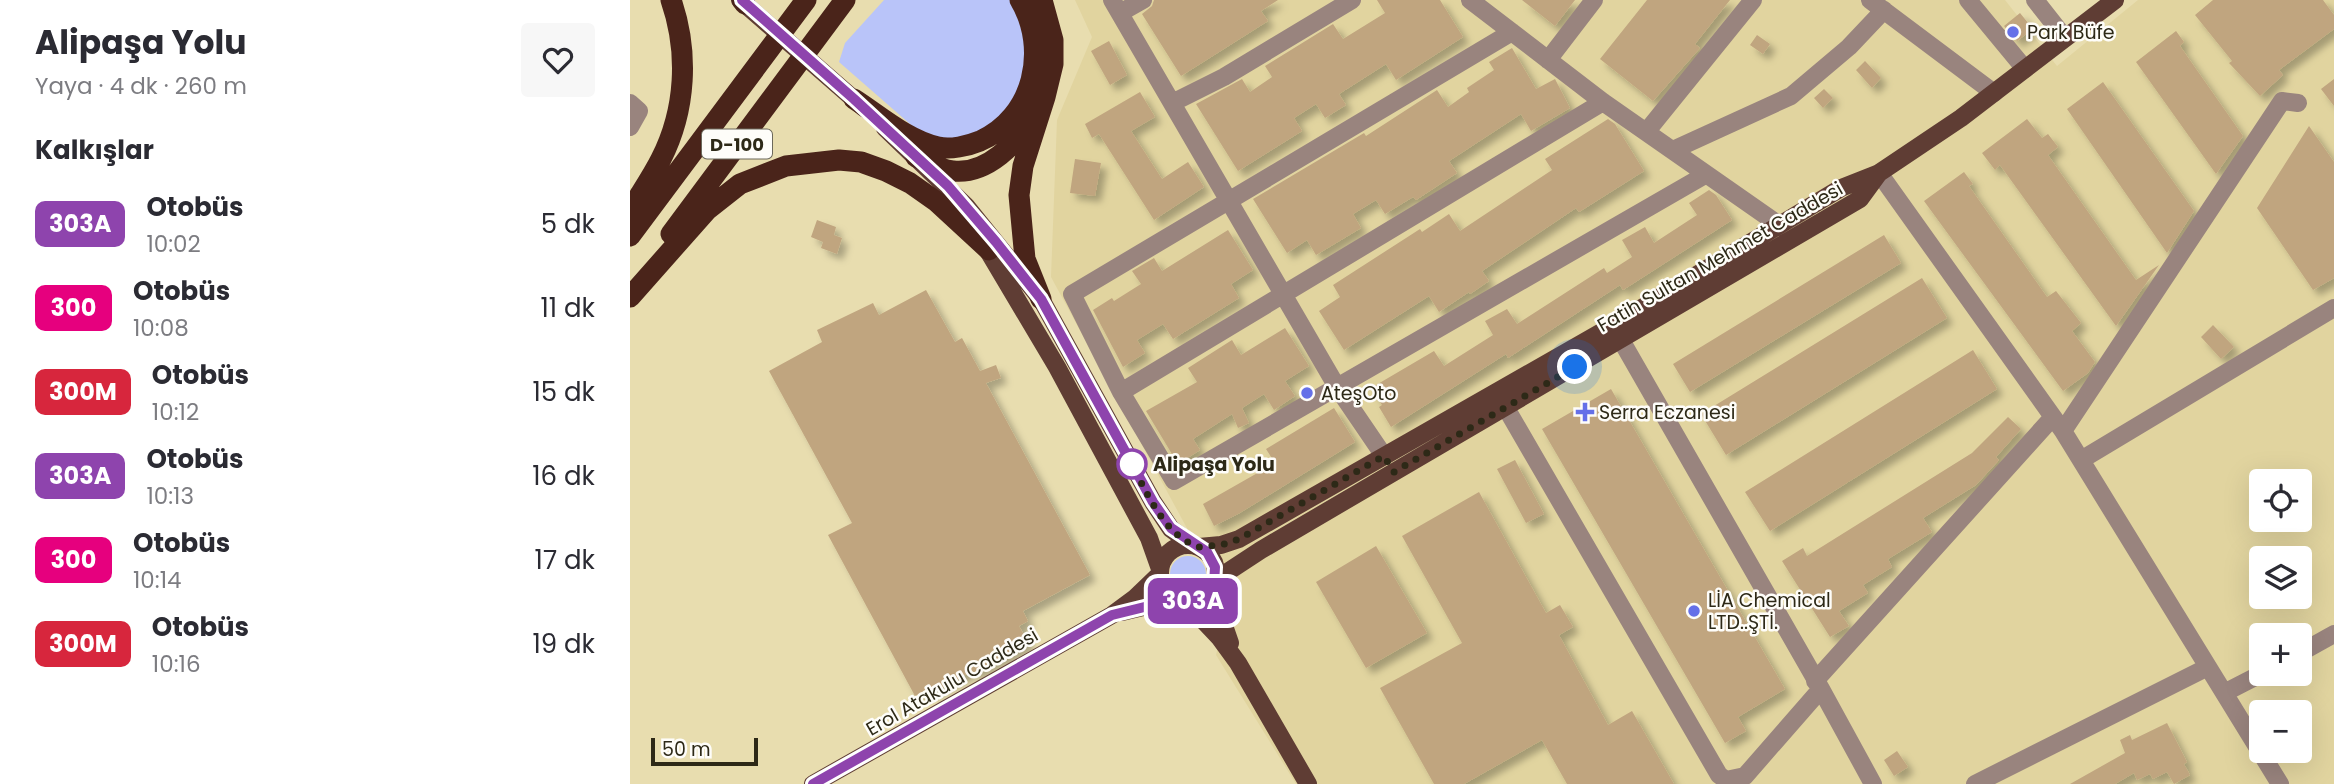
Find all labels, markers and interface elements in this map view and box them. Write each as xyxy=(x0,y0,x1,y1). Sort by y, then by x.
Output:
text: Alipaşa Yolu xyxy=(35,19,247,66)
place label: Park Büfe xyxy=(2027,19,2115,46)
button: heart xyxy=(521,23,595,97)
marker: Park Büfe xyxy=(2005,24,2021,40)
text: Yaya · 4 dk · 260 m xyxy=(35,70,247,102)
road number: D-100 xyxy=(702,130,772,159)
text: Kalkışlar xyxy=(35,132,154,168)
street label: Fatih Sultan Mehmet Caddesi xyxy=(1592,175,1848,339)
text: Otobüs xyxy=(146,189,244,225)
text: 5 dk xyxy=(541,206,595,242)
text: 303A xyxy=(49,207,111,240)
text: 10:02 xyxy=(146,228,201,260)
text: Otobüs xyxy=(133,273,230,309)
text: 11 dk xyxy=(540,290,595,326)
text: 300 xyxy=(51,291,96,324)
text: 10:08 xyxy=(133,312,189,344)
your location xyxy=(1557,349,1592,384)
text: Otobüs xyxy=(152,357,249,393)
text: 15 dk xyxy=(532,374,595,410)
text: 300M xyxy=(49,375,117,408)
place label: AteşOto xyxy=(1321,380,1396,407)
marker: AteşOto xyxy=(1299,385,1315,401)
text: 10:12 xyxy=(152,396,199,428)
place label: Serra Eczanesi xyxy=(1599,399,1735,426)
marker: Serra Eczanesi xyxy=(1577,404,1593,420)
text: Otobüs xyxy=(146,441,244,477)
marker: Alipaşa Yolu xyxy=(1117,449,1147,479)
place label: Alipaşa Yolu xyxy=(1153,451,1275,478)
text: 16 dk xyxy=(532,458,595,494)
text: 303A xyxy=(49,459,111,492)
map controls xyxy=(2249,469,2312,763)
button: locate xyxy=(2249,469,2312,532)
text: 10:13 xyxy=(146,480,194,512)
text: Otobüs xyxy=(133,525,230,561)
text: 17 dk xyxy=(535,542,595,578)
text: 300 xyxy=(51,543,96,576)
button: layers xyxy=(2249,546,2312,609)
text: 10:14 xyxy=(133,564,182,596)
line badge: 303A xyxy=(1144,578,1242,624)
text: 303A xyxy=(1162,584,1224,617)
place label: LİA Chemical LTD..ŞTİ. xyxy=(1708,587,1831,636)
marker: LİA Chemical LTD..ŞTİ. xyxy=(1686,603,1702,619)
text: Otobüs xyxy=(152,609,249,645)
street label: Erol Atakulu Caddesi xyxy=(861,622,1043,742)
button: + xyxy=(2249,623,2312,686)
text: 19 dk xyxy=(532,626,595,662)
text: 300M xyxy=(49,627,117,660)
text: 10:16 xyxy=(152,648,201,680)
button: − xyxy=(2249,700,2312,763)
scale bar xyxy=(651,735,758,767)
text: 50 m xyxy=(662,736,711,763)

